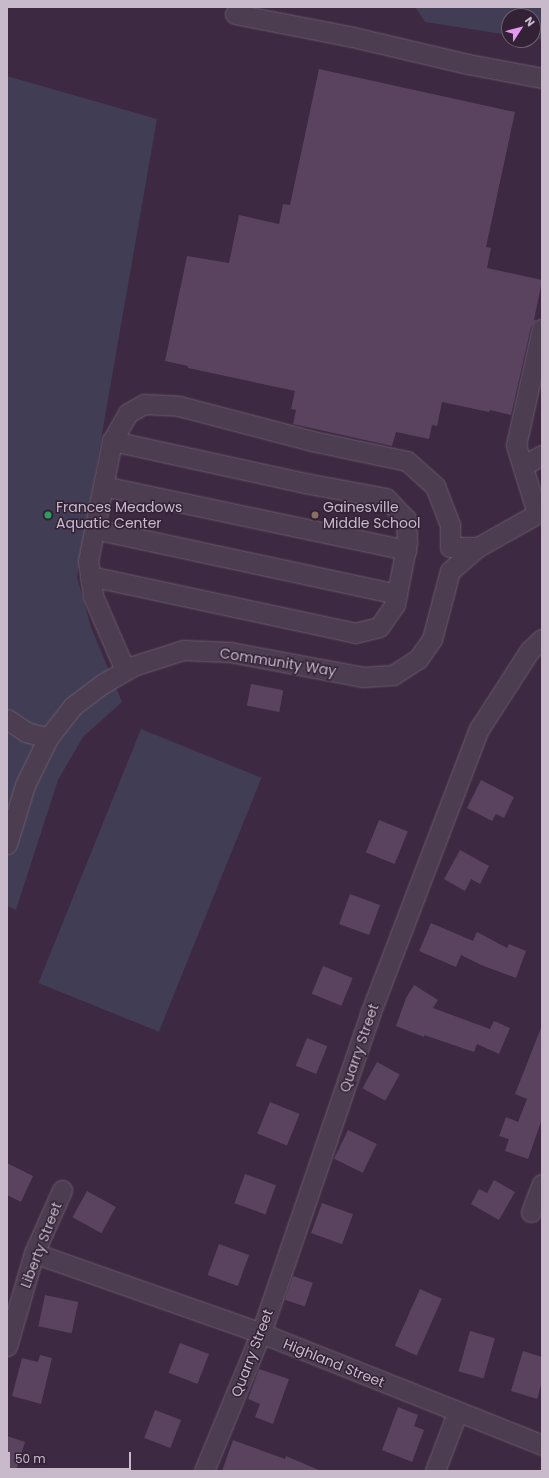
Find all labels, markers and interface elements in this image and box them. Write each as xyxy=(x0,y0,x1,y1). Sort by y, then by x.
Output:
north arrow xyxy=(501,8,541,48)
text: N xyxy=(521,13,539,30)
place label: Frances Meadows Aquatic Center xyxy=(56,499,182,532)
place label: Gainesville Middle School xyxy=(323,499,420,532)
marker: Frances Meadows Aquatic Center xyxy=(43,510,53,520)
marker: Gainesville Middle School xyxy=(310,510,320,520)
street label: Community Way xyxy=(219,644,337,680)
street label: Quarry Street xyxy=(336,1002,382,1094)
street label: Liberty Street xyxy=(17,1200,65,1290)
street label: Quarry Street xyxy=(228,1307,276,1399)
street label: Highland Street xyxy=(281,1335,387,1391)
scale bar xyxy=(10,1444,133,1470)
text: 50 m xyxy=(15,1450,46,1467)

